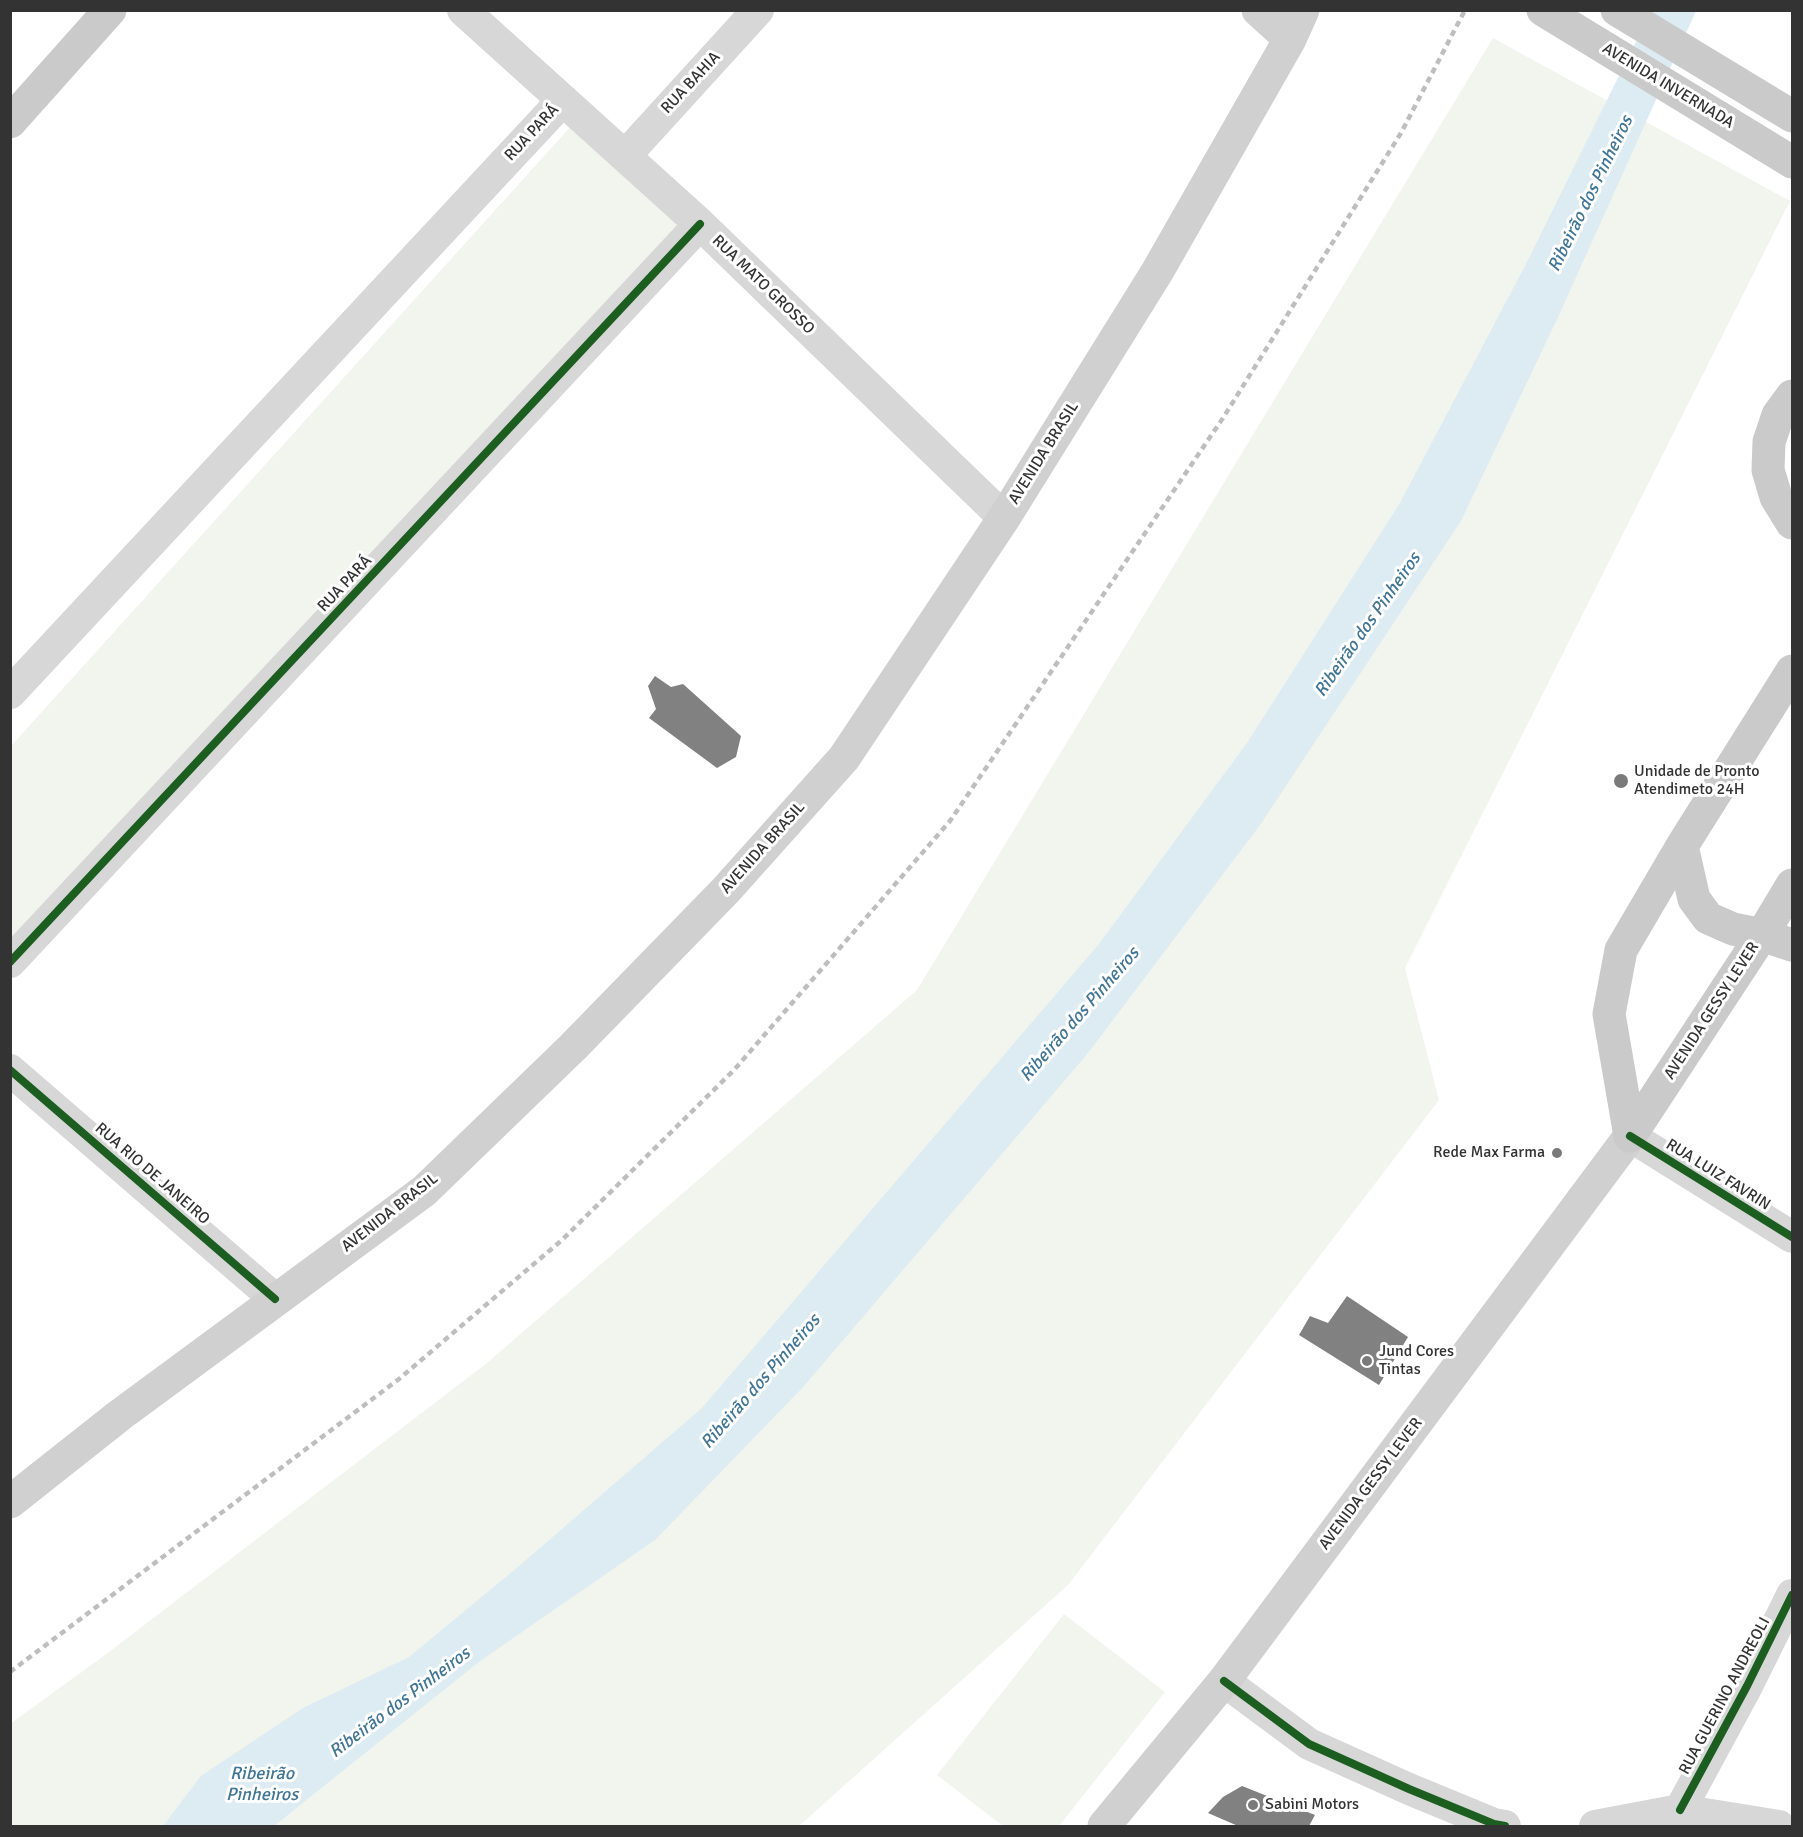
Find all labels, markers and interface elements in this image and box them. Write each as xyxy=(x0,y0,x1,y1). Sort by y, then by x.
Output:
street label: AVENIDA INVERNADA xyxy=(1599,39,1737,133)
street label: RUA BAHIA xyxy=(657,48,725,118)
street label: RUA PARÁ xyxy=(501,101,563,165)
water label: Ribeirão dos Pinheiros xyxy=(1544,113,1638,275)
street label: RUA MATO GROSSO xyxy=(708,231,818,339)
street label: AVENIDA BRASIL xyxy=(1005,398,1083,508)
water label: Ribeirão dos Pinheiros xyxy=(1310,549,1426,701)
street label: RUA PARÁ xyxy=(314,552,376,616)
place label: Unidade de Pronto Atendimeto 24H xyxy=(1634,762,1760,800)
marker: Unidade de Pronto Atendimeto 24H xyxy=(1612,772,1630,790)
street label: AVENIDA BRASIL xyxy=(717,798,809,898)
street label: AVENIDA GESSY LEVER xyxy=(1660,939,1764,1083)
water label: Ribeirão dos Pinheiros xyxy=(1016,943,1144,1087)
street label: RUA RIO DE JANEIRO xyxy=(91,1119,213,1229)
street label: RUA LUIZ FAVRIN xyxy=(1662,1135,1774,1215)
place label: Rede Max Farma xyxy=(1433,1143,1545,1163)
marker: Rede Max Farma xyxy=(1550,1146,1564,1160)
street label: AVENIDA BRASIL xyxy=(338,1169,442,1257)
water label: Ribeirão dos Pinheiros xyxy=(697,1310,825,1454)
place label: Jund Cores Tintas xyxy=(1379,1342,1454,1380)
marker: Jund Cores Tintas xyxy=(1360,1354,1374,1368)
street label: AVENIDA GESSY LEVER xyxy=(1315,1414,1427,1554)
street label: RUA GUERINO ANDREOLI xyxy=(1675,1614,1775,1778)
water label: Ribeirão dos Pinheiros xyxy=(325,1643,475,1763)
water label: Ribeirão Pinheiros xyxy=(226,1763,298,1806)
place label: Sabini Motors xyxy=(1265,1795,1359,1815)
marker: Sabini Motors xyxy=(1246,1798,1260,1812)

